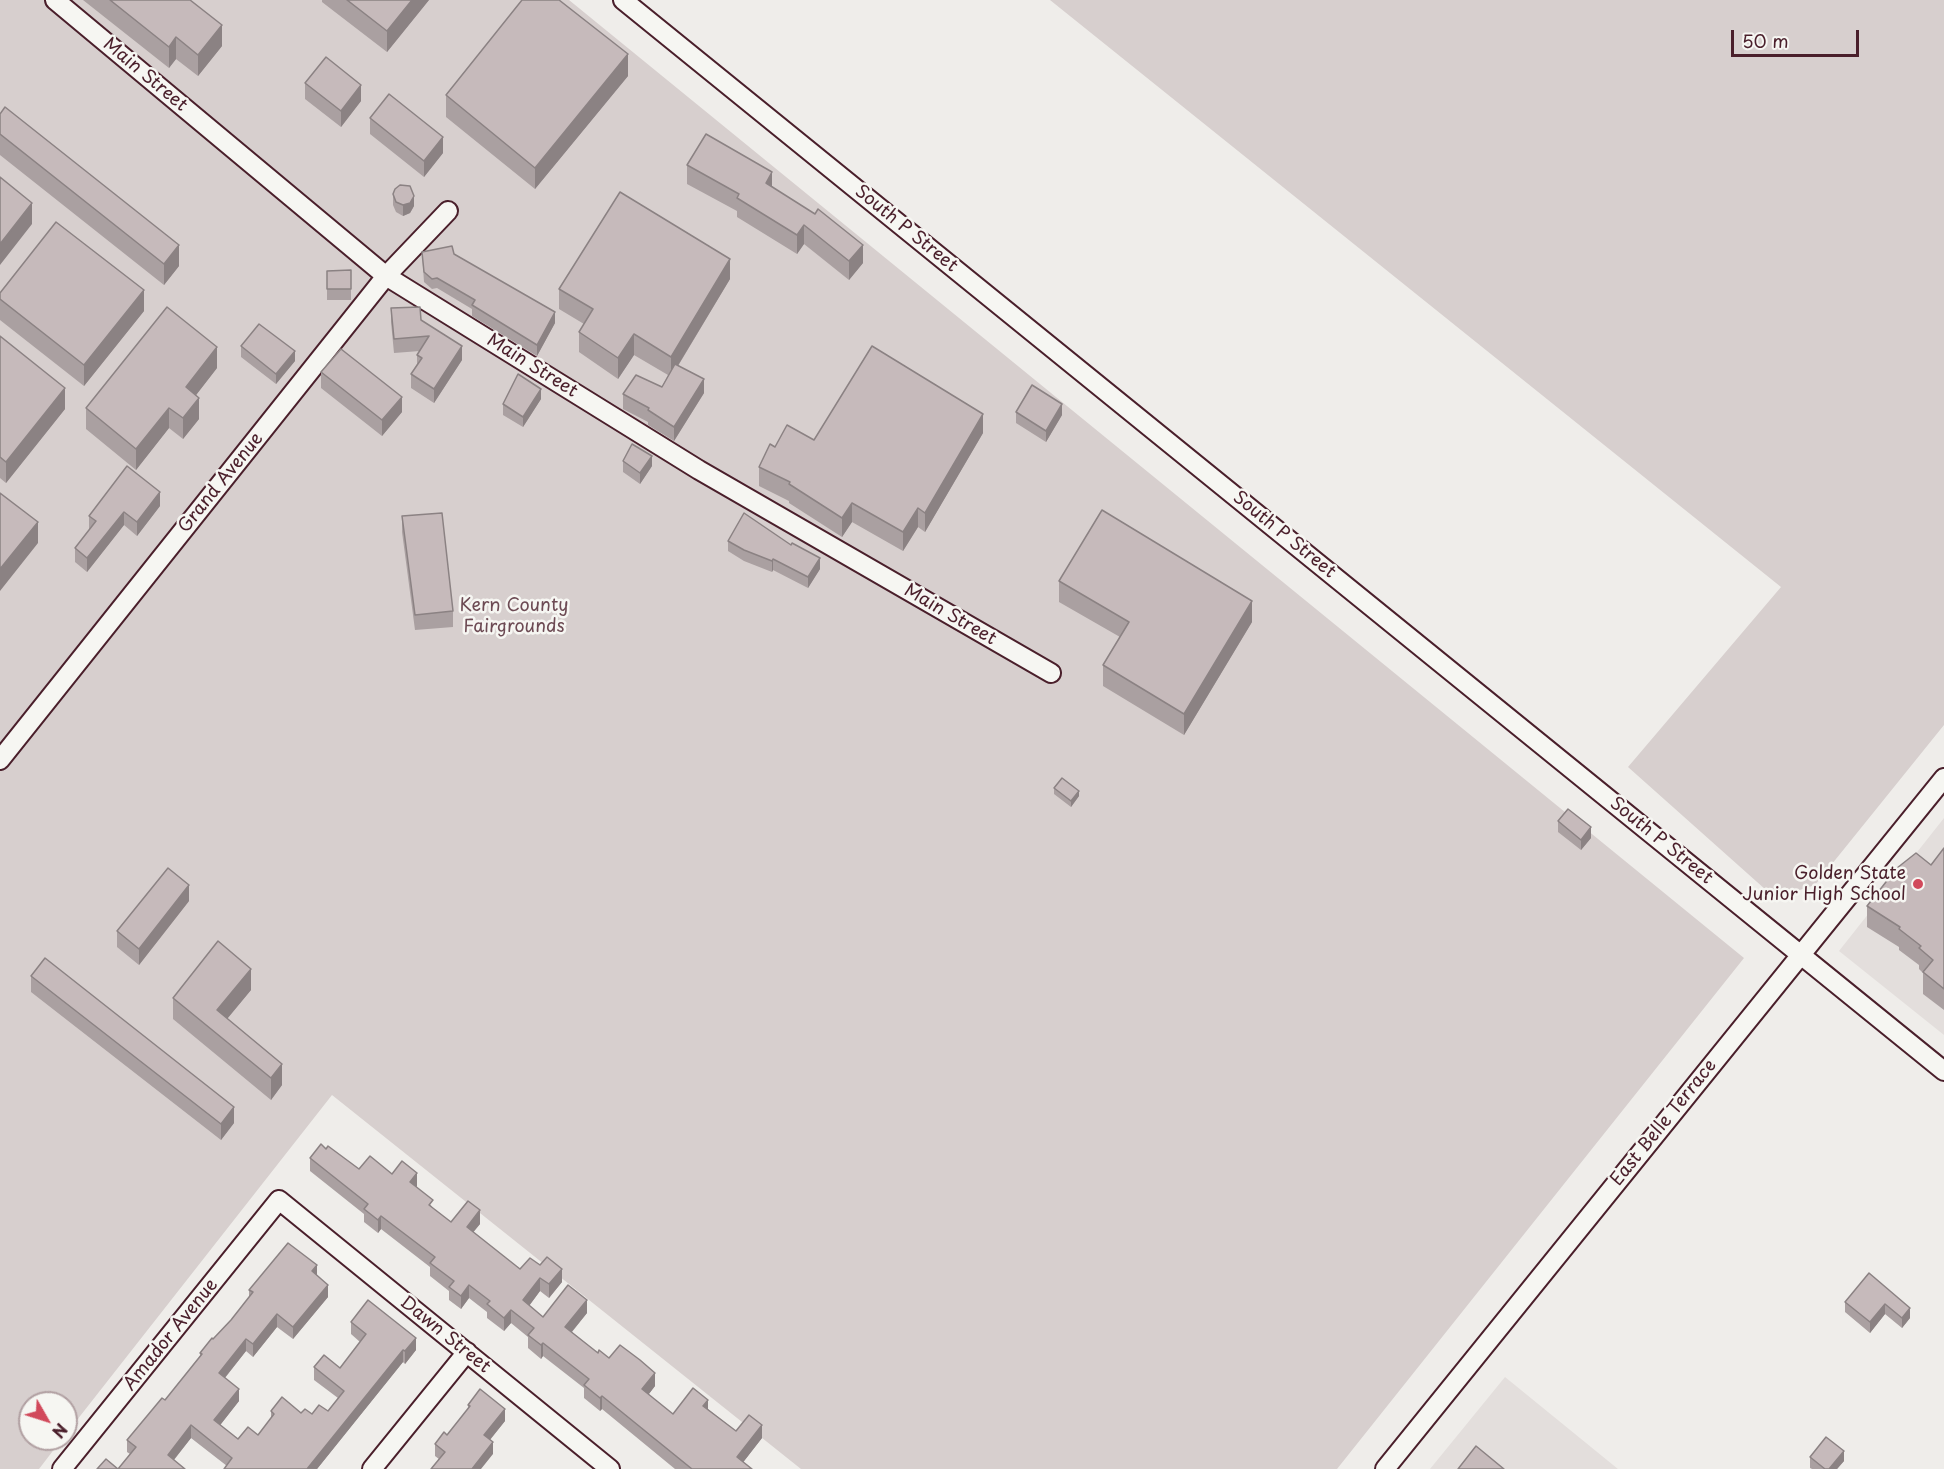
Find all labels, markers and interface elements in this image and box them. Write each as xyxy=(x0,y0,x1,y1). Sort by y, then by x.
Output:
scale bar xyxy=(1734,18,1862,56)
text: 50 m xyxy=(1742,27,1789,54)
street label: Main Street xyxy=(99,34,191,116)
street label: South P Street xyxy=(850,181,962,277)
street label: Main Street xyxy=(483,330,581,402)
street label: Grand Avenue xyxy=(174,429,268,537)
street label: South P Street xyxy=(1228,487,1340,583)
street label: Main Street xyxy=(900,580,1000,650)
park label: Kern County Fairgrounds xyxy=(460,595,568,638)
street label: South P Street xyxy=(1605,793,1717,889)
place label: Golden State Junior High School xyxy=(1742,863,1906,906)
marker: Golden State Junior High School xyxy=(1911,877,1925,891)
street label: East Belle Terrace xyxy=(1606,1055,1722,1191)
street label: Amador Avenue xyxy=(119,1275,223,1395)
street label: Dawn Street xyxy=(395,1292,495,1378)
north arrow xyxy=(18,1391,78,1451)
text: N xyxy=(47,1419,74,1444)

